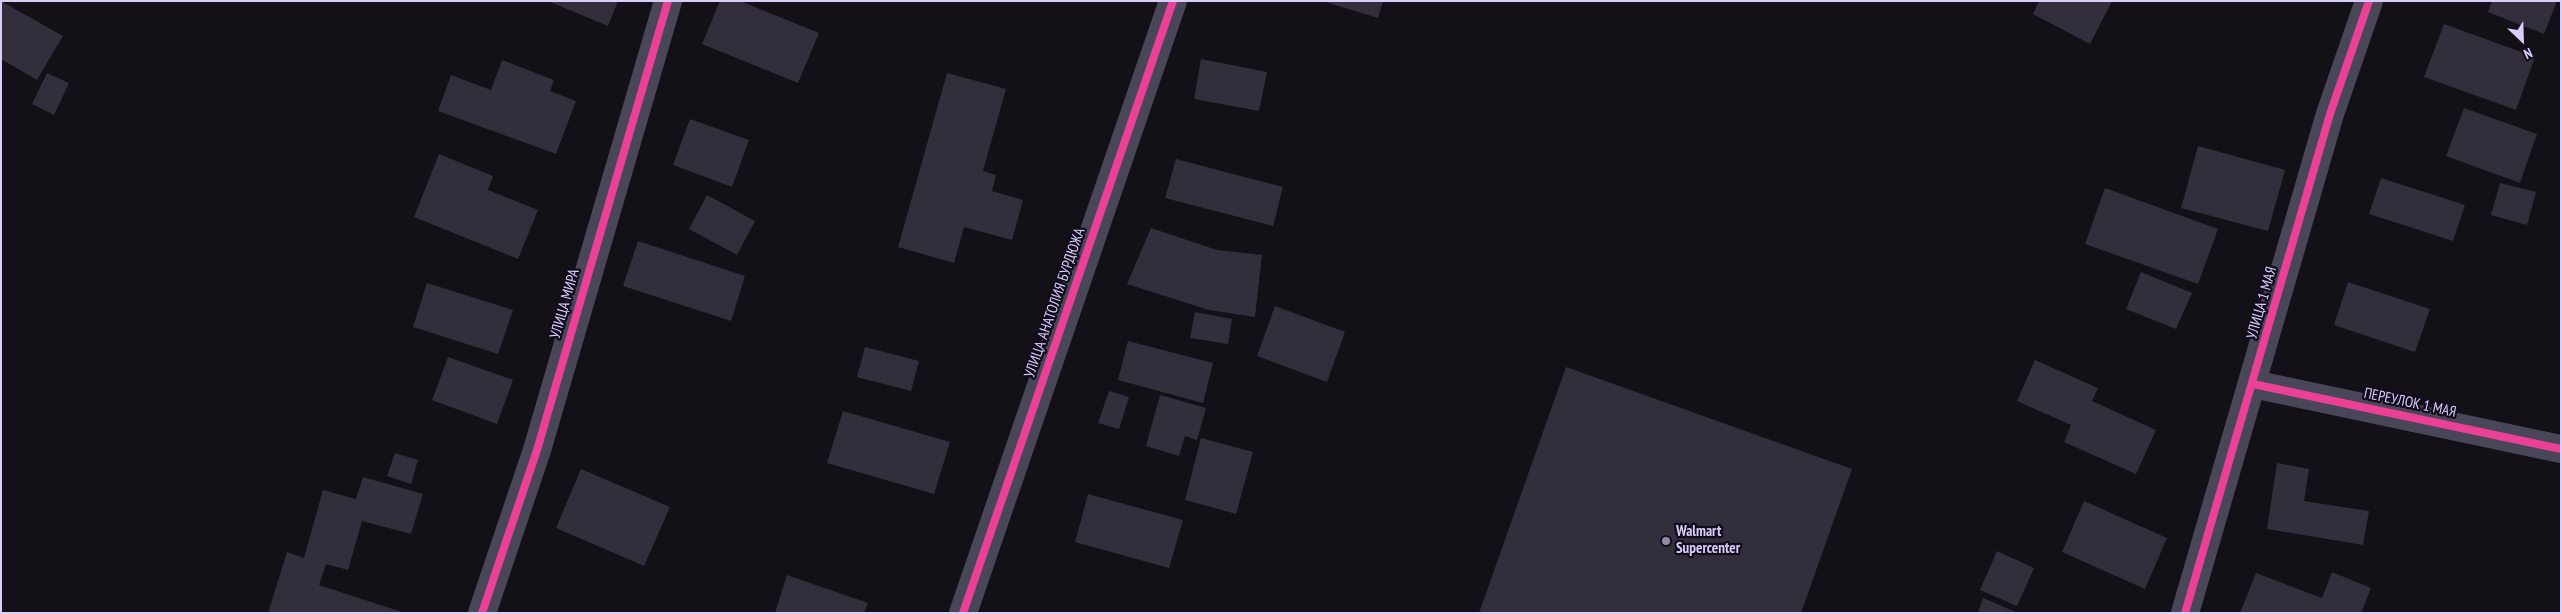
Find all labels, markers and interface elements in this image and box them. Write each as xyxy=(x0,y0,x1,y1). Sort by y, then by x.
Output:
north arrow xyxy=(2497,15,2547,65)
text: N xyxy=(2521,44,2535,63)
street label: УЛИЦА АНАТОЛИЯ БУРДЮЖА xyxy=(1021,226,1089,380)
street label: УЛИЦА 1 МАЯ xyxy=(2243,265,2281,341)
street label: УЛИЦА МИРА xyxy=(546,267,584,341)
street label: ПЕРЕУЛОК 1 МАЯ xyxy=(2362,384,2458,422)
place label: Walmart Supercenter xyxy=(1676,523,1740,558)
marker: Walmart Supercenter xyxy=(1660,535,1672,547)

